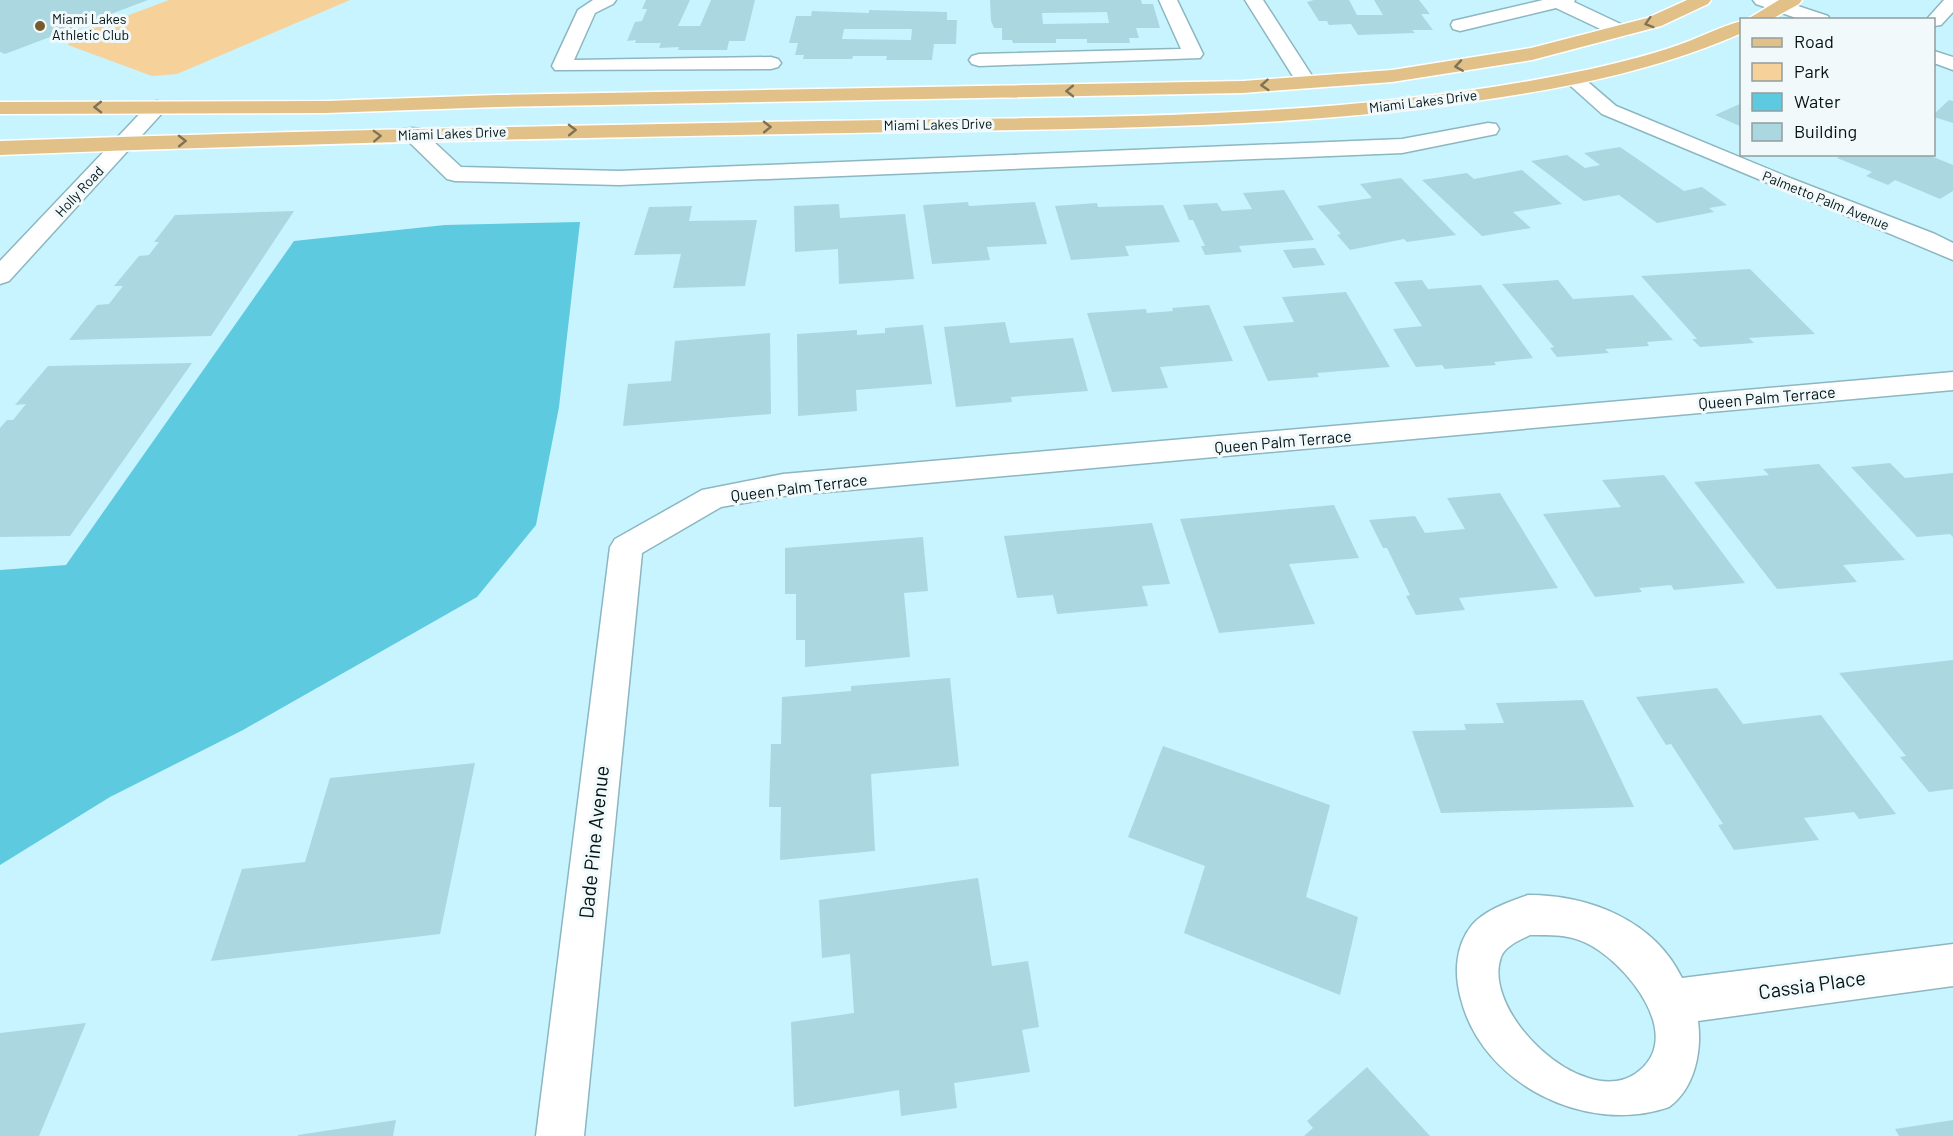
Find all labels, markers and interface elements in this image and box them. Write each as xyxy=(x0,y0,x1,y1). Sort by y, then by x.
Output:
place label: Miami Lakes Athletic Club xyxy=(52,10,129,43)
one-way arrow xyxy=(1644,16,1655,28)
legend xyxy=(1740,18,1935,156)
marker: Miami Lakes Athletic Club xyxy=(33,19,47,33)
text: Road xyxy=(1794,30,1834,52)
one-way arrow xyxy=(1454,59,1463,71)
text: Park xyxy=(1794,60,1829,82)
one-way arrow xyxy=(1260,79,1269,92)
one-way arrow xyxy=(1066,85,1075,97)
street label: Miami Lakes Drive xyxy=(1368,86,1478,116)
text: Water xyxy=(1794,90,1841,112)
one-way arrow xyxy=(94,101,103,113)
street label: Miami Lakes Drive xyxy=(884,115,992,133)
text: Building xyxy=(1794,120,1857,142)
one-way arrow xyxy=(763,121,772,134)
street label: Miami Lakes Drive xyxy=(397,123,507,143)
one-way arrow xyxy=(568,124,577,137)
one-way arrow xyxy=(373,129,382,142)
one-way arrow xyxy=(178,135,187,147)
street label: Holly Road xyxy=(51,162,107,220)
street label: Palmetto Palm Avenue xyxy=(1760,167,1892,233)
street label: Queen Palm Terrace xyxy=(1698,382,1836,412)
street label: Queen Palm Terrace xyxy=(1214,426,1352,456)
street label: Queen Palm Terrace xyxy=(730,469,868,505)
street label: Dade Pine Avenue xyxy=(573,764,613,920)
street label: Cassia Place xyxy=(1757,965,1867,1003)

